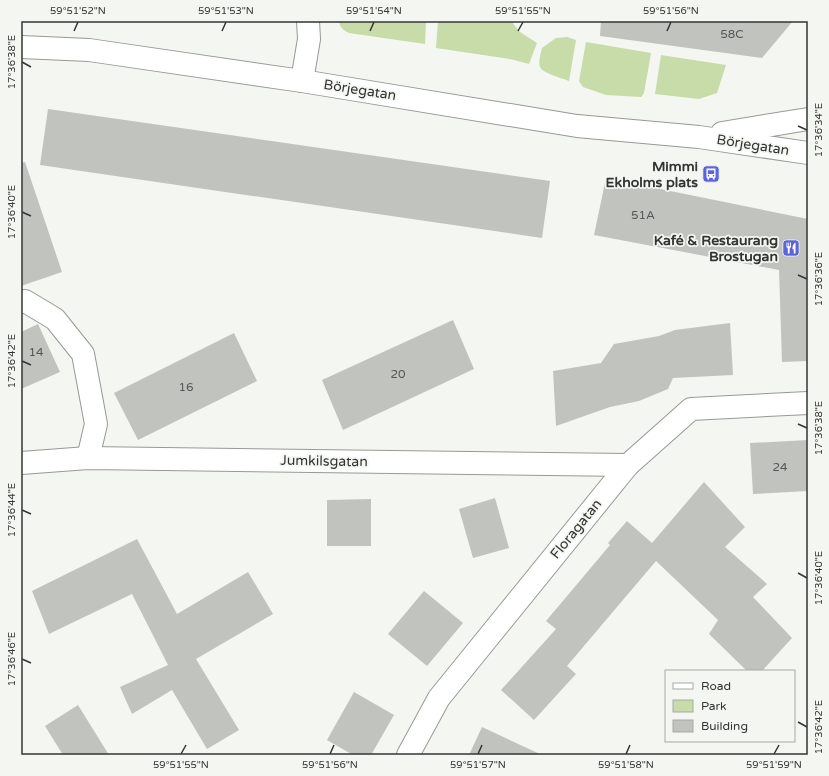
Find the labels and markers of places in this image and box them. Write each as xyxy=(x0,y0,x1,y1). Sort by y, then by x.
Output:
place label: Mimmi Ekholms plats xyxy=(606,158,698,191)
bus stop icon: Mimmi Ekholms plats xyxy=(701,164,721,184)
place label: Kafé & Restaurang Brostugan xyxy=(654,232,778,265)
restaurant icon: Kafé & Restaurang Brostugan xyxy=(781,238,801,258)

